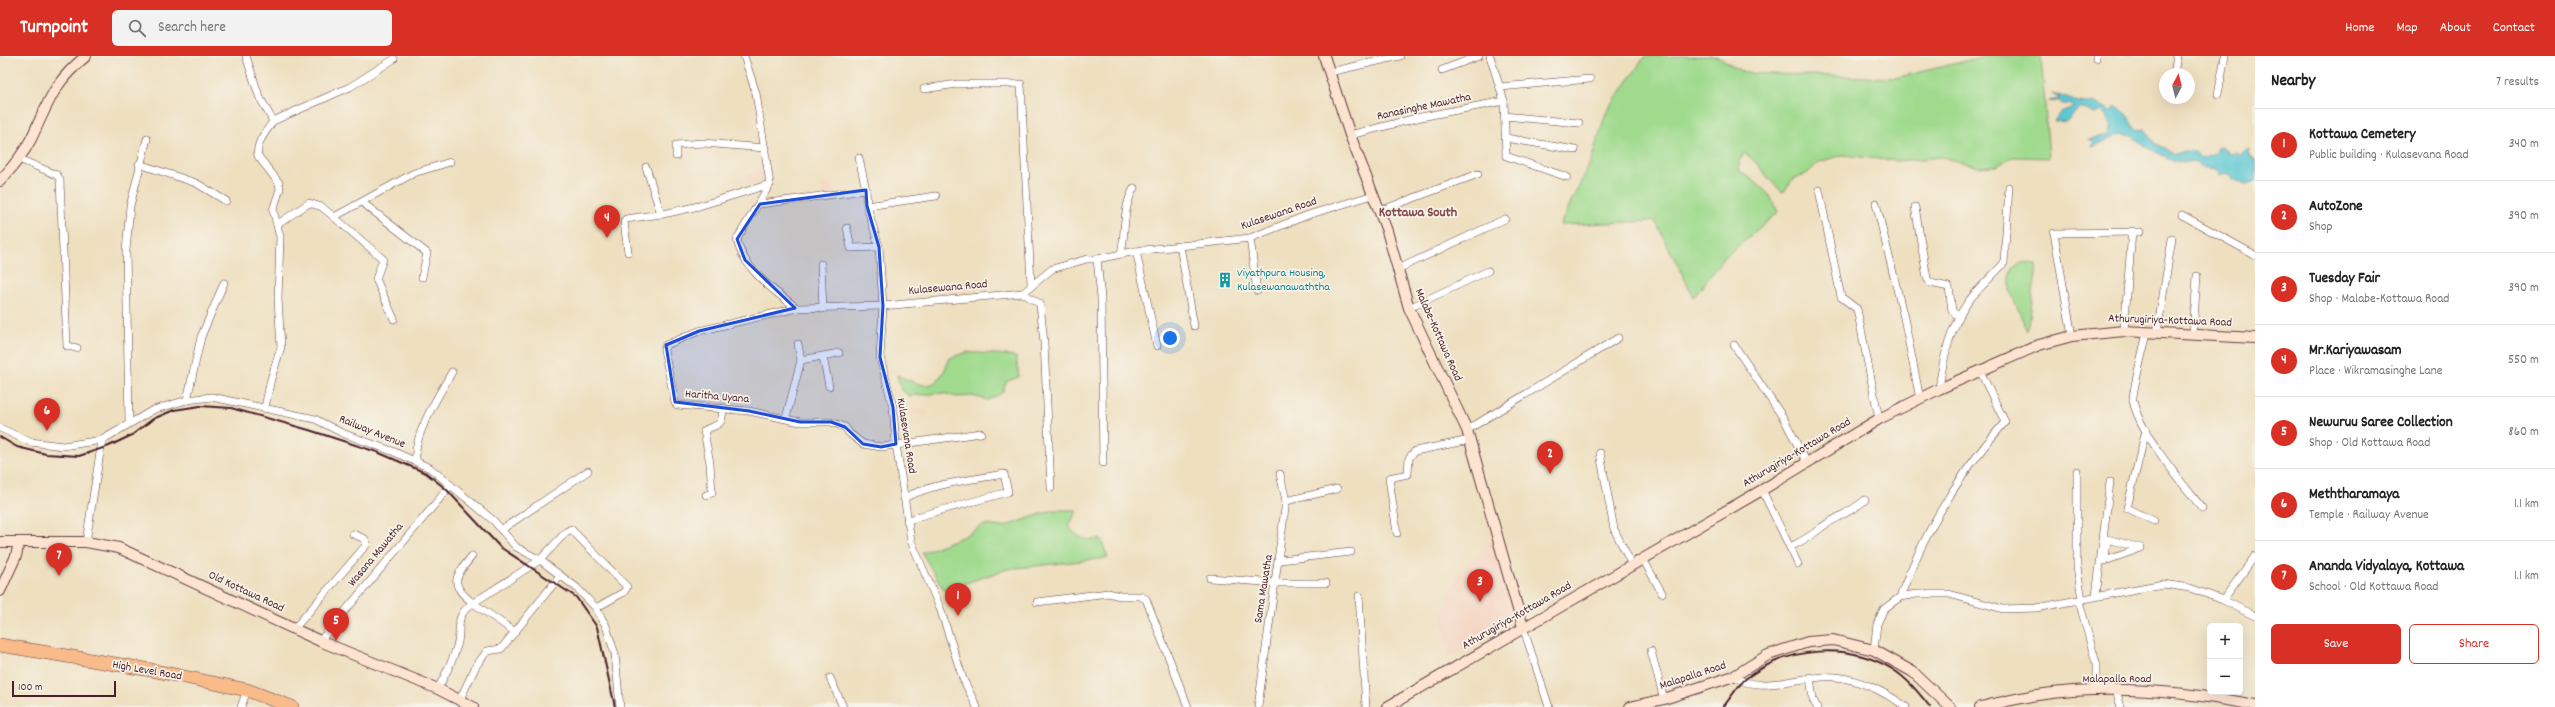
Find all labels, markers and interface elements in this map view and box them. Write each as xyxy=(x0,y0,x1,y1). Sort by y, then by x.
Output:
search box xyxy=(112,10,392,46)
text: Turnpoint xyxy=(20,15,88,42)
icon: search xyxy=(126,17,148,39)
text: Search here xyxy=(158,17,226,39)
text: Home xyxy=(2345,18,2374,38)
text: Map xyxy=(2396,18,2418,38)
text: About xyxy=(2440,18,2471,38)
text: Contact xyxy=(2493,18,2535,38)
north arrow xyxy=(2159,68,2195,104)
text: Nearby xyxy=(2271,70,2315,94)
text: 7 results xyxy=(2496,73,2539,92)
street label: Ranasinghe Mawatha xyxy=(1375,89,1473,125)
text: Kottawa Cemetery xyxy=(2309,124,2416,146)
text: 1 xyxy=(2283,135,2285,154)
text: 340 m xyxy=(2509,135,2539,154)
text: Public building · Kulasevana Road xyxy=(2309,146,2469,165)
street label: Kulasewana Road xyxy=(1239,193,1319,235)
text: AutoZone xyxy=(2309,196,2363,218)
district label: Kottawa South xyxy=(1379,203,1458,223)
pin: 4 xyxy=(594,205,620,238)
text: 2 xyxy=(2281,207,2287,226)
text: 390 m xyxy=(2508,207,2539,226)
text: Shop xyxy=(2309,218,2332,237)
place label: Viyathpura Housing, Kulasewanawaththa xyxy=(1237,265,1330,296)
text: Tuesday Fair xyxy=(2309,268,2380,290)
building icon: Viyathpura Housing, Kulasewanawaththa xyxy=(1216,271,1234,289)
street label: Kulasewana Road xyxy=(908,276,988,300)
text: 3 xyxy=(2281,279,2287,298)
text: 390 m xyxy=(2508,279,2539,298)
street label: Malabe-Kottawa Road xyxy=(1410,286,1466,384)
text: Shop · Malabe-Kottawa Road xyxy=(2309,290,2449,309)
street label: Athurugiriya-Kottawa Road xyxy=(2108,310,2232,332)
your location xyxy=(1160,328,1180,348)
text: Mr.Kariyawasam xyxy=(2309,340,2402,362)
text: 4 xyxy=(2281,351,2287,370)
text: 550 m xyxy=(2508,351,2539,370)
text: Place · Wikramasinghe Lane xyxy=(2309,362,2442,381)
street label: Haritha Uyana xyxy=(684,386,750,408)
street label: Kulasevana Road xyxy=(892,397,920,475)
pin: 6 xyxy=(34,398,60,431)
street label: Railway Avenue xyxy=(336,411,408,453)
text: Newuruu Saree Collection xyxy=(2309,412,2453,434)
street label: Athurugiriya-Kottawa Road xyxy=(1740,414,1854,492)
text: 5 xyxy=(2281,423,2287,442)
text: 860 m xyxy=(2508,423,2539,442)
text: Shop · Old Kottawa Road xyxy=(2309,434,2430,453)
pin: 2 xyxy=(1537,441,1563,474)
text: Meththaramaya xyxy=(2309,484,2399,506)
text: 6 xyxy=(2281,495,2287,514)
text: 1.1 km xyxy=(2514,495,2539,514)
text: Temple · Railway Avenue xyxy=(2309,506,2429,525)
street label: Wasana Mawatha xyxy=(344,519,408,591)
pin: 7 xyxy=(46,543,72,576)
street label: Sama Mawatha xyxy=(1250,553,1278,624)
text: Ananda Vidyalaya, Kottawa xyxy=(2309,556,2464,578)
street label: Old Kottawa Road xyxy=(205,567,287,617)
text: 7 xyxy=(2282,567,2286,586)
text: 1.1 km xyxy=(2514,567,2539,586)
pin: 3 xyxy=(1467,569,1493,602)
street label: Athurugiriya-Kottawa Road xyxy=(1459,578,1575,654)
text: School · Old Kottawa Road xyxy=(2309,578,2438,597)
pin: 1 xyxy=(945,583,971,616)
pin: 5 xyxy=(323,608,349,641)
map controls xyxy=(2207,623,2243,695)
button: + xyxy=(2207,623,2243,659)
button: Save xyxy=(2271,624,2401,664)
button: Share xyxy=(2409,624,2539,664)
street label: High Level Road xyxy=(111,657,183,685)
street label: Malapalla Road xyxy=(1658,657,1728,695)
button: − xyxy=(2207,659,2243,695)
street label: Malapalla Road xyxy=(2083,671,2151,688)
scale bar xyxy=(12,679,116,698)
text: 100 m xyxy=(18,680,42,696)

